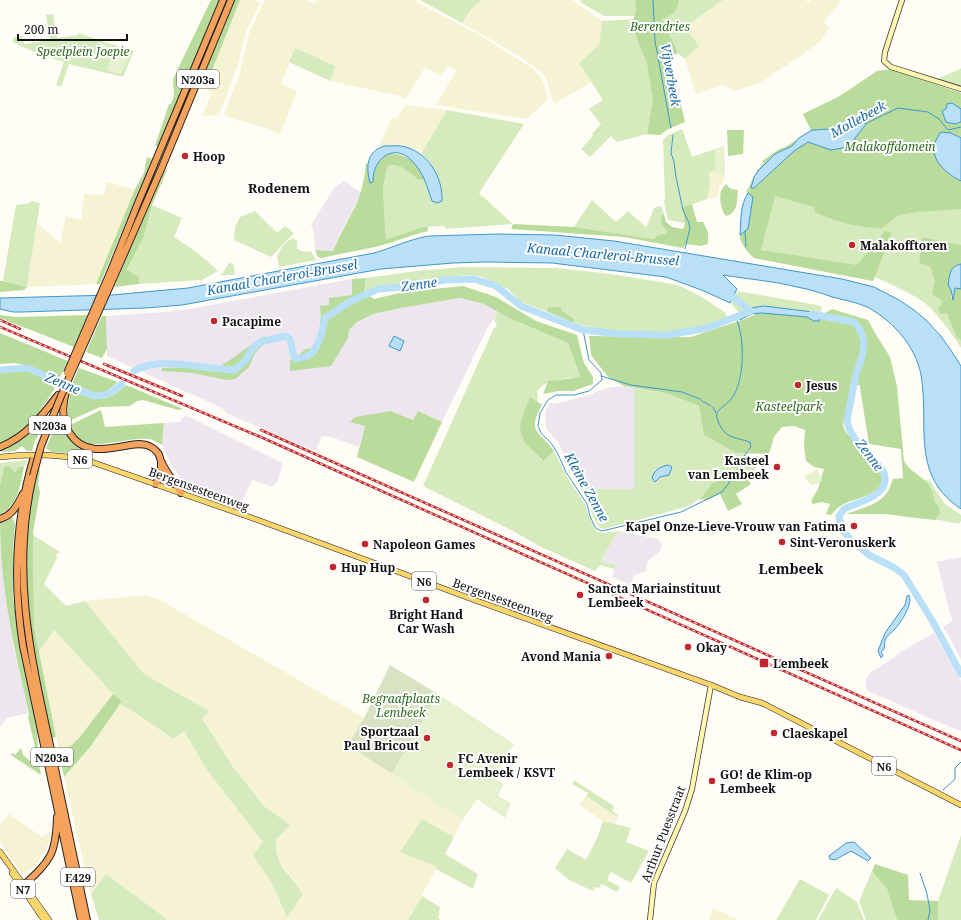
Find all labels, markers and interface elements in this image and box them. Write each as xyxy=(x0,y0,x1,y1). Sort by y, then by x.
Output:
scale bar xyxy=(18,16,127,42)
park label: Berendries xyxy=(629,18,690,35)
text: 200 m xyxy=(24,21,59,38)
water label: Vijverbeek xyxy=(657,42,685,108)
park label: Speelplein Joepie xyxy=(37,43,130,60)
road number: N203a xyxy=(177,70,219,88)
water label: Mollebeek xyxy=(826,96,890,142)
park label: Malakoffdomein xyxy=(843,138,936,155)
place label: Hoop xyxy=(193,148,226,165)
marker: Hoop xyxy=(180,151,190,161)
district label: Rodenem xyxy=(248,179,310,197)
place label: Malakofftoren xyxy=(860,237,947,254)
water label: Kanaal Charleroi-Brussel xyxy=(525,238,680,270)
marker: Malakofftoren xyxy=(847,240,857,250)
water label: Kanaal Charleroi-Brussel xyxy=(204,255,359,299)
water label: Zenne xyxy=(399,272,439,296)
place label: Pacapime xyxy=(222,313,281,330)
marker: Pacapime xyxy=(209,316,219,326)
water label: Zenne xyxy=(42,367,84,399)
place label: Jesus xyxy=(805,377,837,394)
marker: Jesus xyxy=(793,380,803,390)
park label: Kasteelpark xyxy=(754,398,824,415)
road number: N203a xyxy=(29,416,71,434)
water label: Zenne xyxy=(851,434,888,475)
water label: Kleine Zenne xyxy=(560,448,614,526)
road number: N6 xyxy=(68,450,92,468)
place label: Kasteel van Lembeek xyxy=(688,452,770,483)
marker: Kasteel van Lembeek xyxy=(772,462,782,472)
street label: Bergensesteenweg xyxy=(146,463,252,515)
place label: Kapel Onze-Lieve-Vrouw van Fatima xyxy=(626,518,846,535)
marker: Kapel Onze-Lieve-Vrouw van Fatima xyxy=(849,521,859,531)
place label: Sint-Veronuskerk xyxy=(790,534,896,551)
place label: Napoleon Games xyxy=(373,536,475,553)
marker: Sint-Veronuskerk xyxy=(777,537,787,547)
marker: Napoleon Games xyxy=(360,539,370,549)
place label: Hup Hup xyxy=(341,559,396,576)
district label: Lembeek xyxy=(759,559,824,578)
marker: Hup Hup xyxy=(328,562,338,572)
road number: N6 xyxy=(412,572,436,590)
street label: Bergensesteenweg xyxy=(450,574,556,626)
place label: Sancta Mariainstituut Lembeek xyxy=(588,580,721,611)
marker: Sancta Mariainstituut Lembeek xyxy=(575,590,585,600)
marker: Bright Hand Car Wash xyxy=(421,595,431,605)
place label: Bright Hand Car Wash xyxy=(389,606,463,637)
place label: Okay xyxy=(696,639,727,656)
marker: Okay xyxy=(683,642,693,652)
place label: Avond Mania xyxy=(521,648,601,665)
marker: Avond Mania xyxy=(604,651,614,661)
place label: Lembeek xyxy=(773,655,829,672)
marker: Lembeek xyxy=(758,657,770,669)
park label: Begraafplaats Lembeek xyxy=(361,690,440,721)
place label: Sportzaal Paul Bricout xyxy=(344,723,420,754)
place label: Claeskapel xyxy=(782,725,849,742)
marker: Claeskapel xyxy=(769,728,779,738)
marker: Sportzaal Paul Bricout xyxy=(422,733,432,743)
road number: N203a xyxy=(31,748,73,766)
place label: FC Avenir Lembeek / KSVT xyxy=(458,750,555,781)
road number: N6 xyxy=(872,757,896,775)
marker: FC Avenir Lembeek / KSVT xyxy=(445,760,455,770)
place label: GO! de Klim-op Lembeek xyxy=(720,766,812,797)
marker: GO! de Klim-op Lembeek xyxy=(707,776,717,786)
street label: Arthur Puesstraat xyxy=(637,783,689,885)
road number: E429 xyxy=(61,868,95,886)
road number: N7 xyxy=(11,880,35,898)

